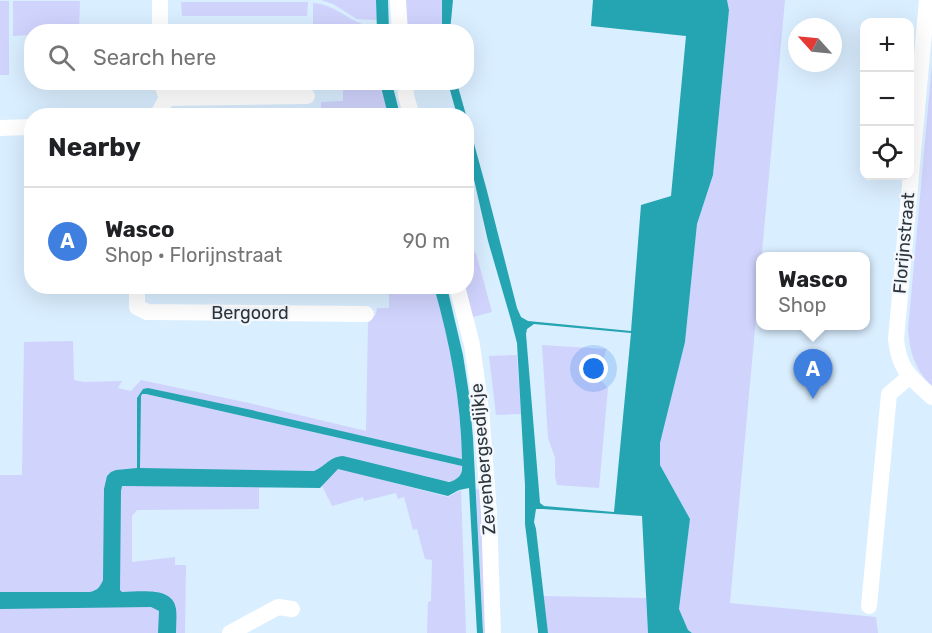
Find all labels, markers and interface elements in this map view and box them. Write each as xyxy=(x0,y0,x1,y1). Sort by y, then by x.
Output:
north arrow xyxy=(788,18,842,72)
map controls xyxy=(860,18,914,180)
button: + xyxy=(860,18,914,72)
search box xyxy=(24,24,474,90)
icon: search xyxy=(45,41,78,74)
text: Search here xyxy=(93,44,216,71)
button: − xyxy=(860,72,914,126)
button: locate xyxy=(860,126,914,180)
text: Nearby xyxy=(48,132,141,163)
street label: Florijnstraat xyxy=(889,191,919,295)
text: Wasco xyxy=(105,216,174,243)
text: A xyxy=(60,229,75,253)
text: 90 m xyxy=(403,229,450,253)
text: Shop · Florijnstraat xyxy=(105,243,282,267)
popup xyxy=(756,252,870,330)
text: Wasco xyxy=(778,266,848,293)
text: Shop xyxy=(778,293,826,317)
street label: Bergoord xyxy=(211,302,289,324)
pin: A xyxy=(794,350,832,399)
your location xyxy=(579,354,608,383)
street label: Zevenbergsedijkje xyxy=(465,382,501,536)

